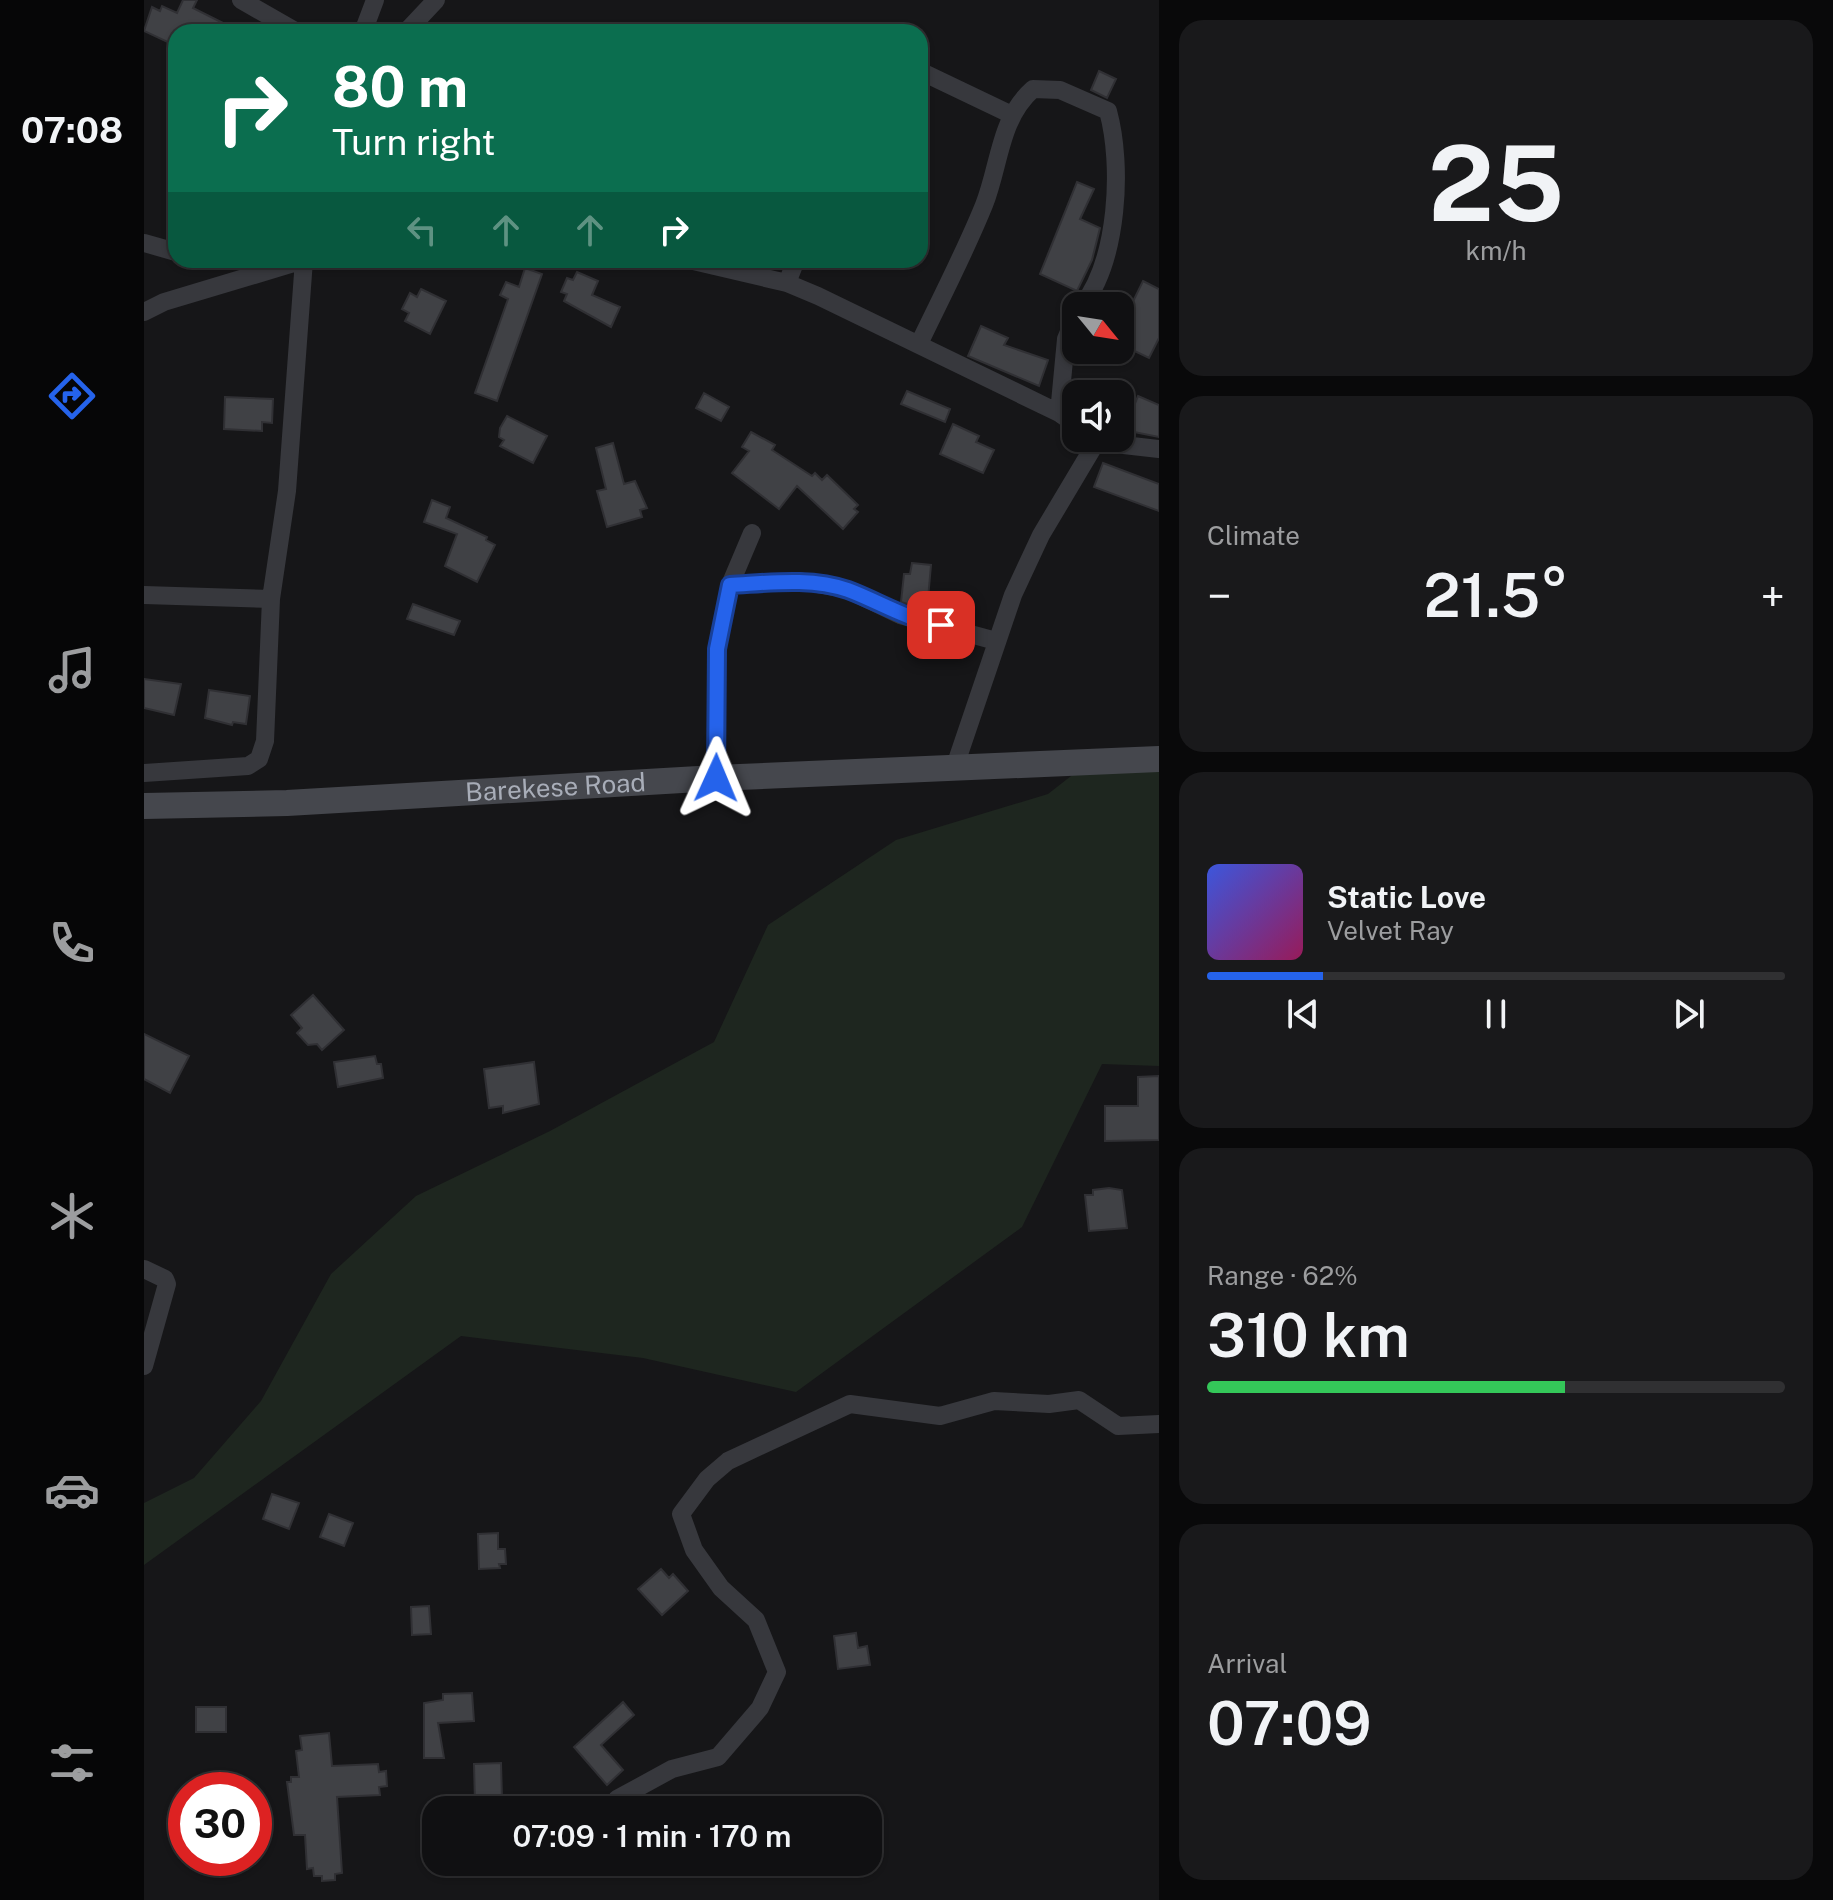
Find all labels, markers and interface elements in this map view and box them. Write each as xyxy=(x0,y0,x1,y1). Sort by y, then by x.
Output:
text: 80 m xyxy=(332,54,468,120)
icon: right xyxy=(200,56,304,160)
text: 07:08 xyxy=(21,109,123,151)
text: Turn right xyxy=(332,121,495,163)
text: 25 xyxy=(1428,122,1564,244)
icon: left xyxy=(400,208,444,252)
icon: ahead xyxy=(484,208,528,252)
icon: ahead xyxy=(568,208,612,252)
icon: right xyxy=(652,208,696,252)
text: km/h xyxy=(1465,235,1527,266)
north arrow xyxy=(1062,292,1134,364)
map controls xyxy=(1062,292,1134,452)
icon: directions xyxy=(44,368,100,424)
button: sound xyxy=(1062,380,1134,452)
text: Climate xyxy=(1207,520,1300,551)
text: 21.5° xyxy=(1424,560,1568,631)
text: − xyxy=(1207,570,1231,622)
text: + xyxy=(1761,570,1785,622)
pin xyxy=(907,591,975,659)
icon: arrive xyxy=(919,603,963,647)
icon: music xyxy=(44,642,100,698)
position arrow xyxy=(674,736,758,820)
street label: Barekese Road xyxy=(464,766,647,808)
text: Static Love xyxy=(1327,879,1486,915)
icon: phone xyxy=(44,915,100,971)
text: Velvet Ray xyxy=(1327,915,1454,946)
icon: previous xyxy=(1281,992,1325,1036)
icon: pause xyxy=(1474,992,1518,1036)
icon: next xyxy=(1667,992,1711,1036)
icon: climate xyxy=(44,1188,100,1244)
text: Range · 62% xyxy=(1207,1260,1358,1291)
text: 310 km xyxy=(1207,1300,1410,1371)
icon: car xyxy=(44,1462,100,1518)
text: Arrival xyxy=(1207,1648,1287,1679)
text: 07:09 xyxy=(1207,1688,1372,1759)
icon: filters xyxy=(44,1735,100,1791)
speed limit sign: 30 xyxy=(168,1772,272,1876)
text: 07:09 · 1 min · 170 m xyxy=(512,1818,792,1854)

